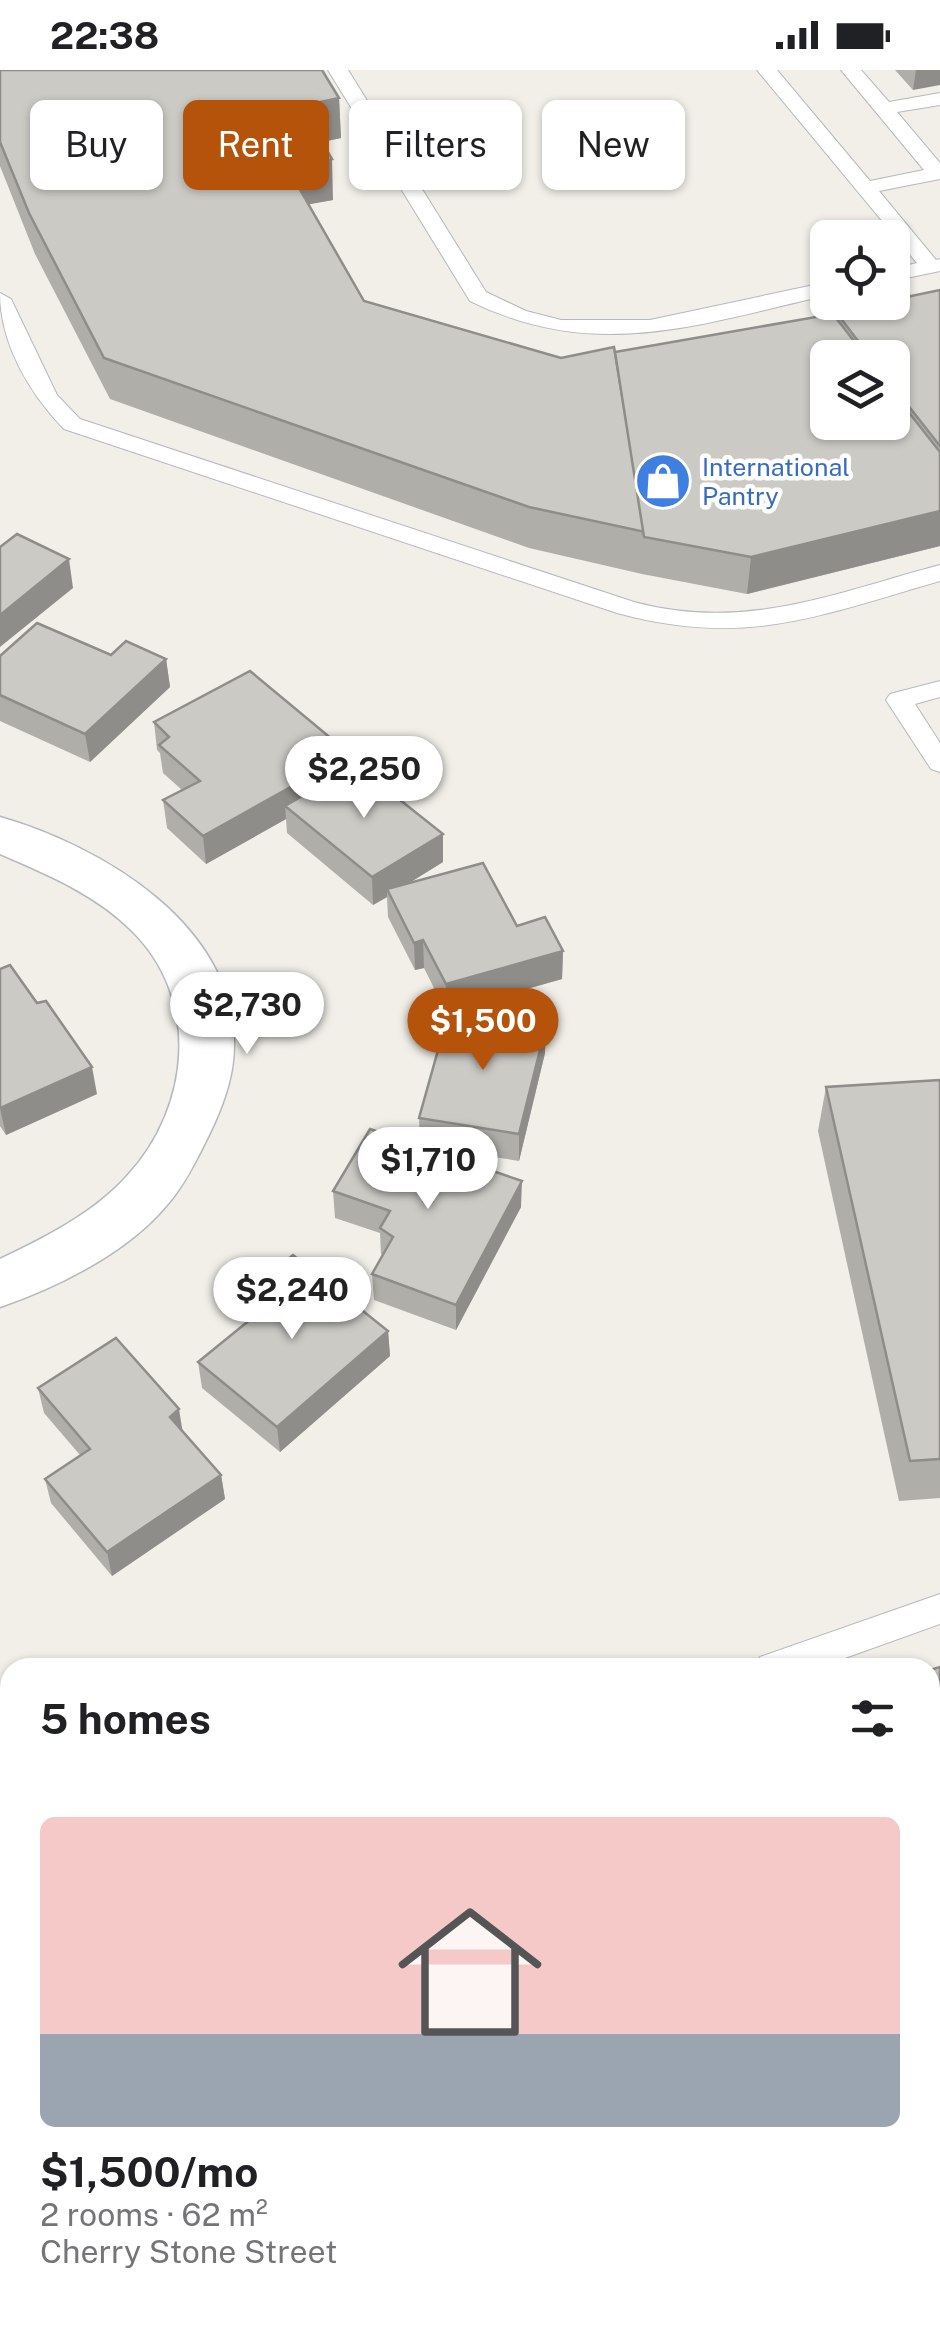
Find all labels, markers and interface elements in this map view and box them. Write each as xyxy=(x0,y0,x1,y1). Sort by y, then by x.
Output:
text: 22:38 xyxy=(50,13,159,58)
chip: Buy xyxy=(30,100,163,190)
chip: Rent xyxy=(183,100,329,190)
chip: Filters xyxy=(349,100,522,190)
chip: New xyxy=(542,100,685,190)
map controls xyxy=(810,220,910,440)
button: locate xyxy=(810,220,910,320)
button: layers xyxy=(810,340,910,440)
shop icon: International Pantry xyxy=(633,451,693,511)
place label: International Pantry xyxy=(702,452,850,511)
pin: $2,250 xyxy=(283,736,445,821)
text: $2,250 xyxy=(307,750,421,787)
pin: $2,730 xyxy=(166,972,328,1057)
text: $2,730 xyxy=(192,986,302,1023)
pin: $1,500 xyxy=(402,988,564,1073)
text: $1,500 xyxy=(429,1002,537,1039)
pin: $1,710 xyxy=(347,1127,509,1212)
text: $1,710 xyxy=(380,1141,476,1178)
pin: $2,240 xyxy=(211,1257,373,1342)
text: $2,240 xyxy=(235,1271,349,1308)
icon: filters xyxy=(845,1691,900,1746)
text: 5 homes xyxy=(40,1694,211,1743)
icon: home xyxy=(380,1882,560,2062)
text: $1,500/mo xyxy=(40,2147,258,2196)
text: 2 rooms · 62 m² xyxy=(40,2196,268,2233)
text: Cherry Stone Street xyxy=(40,2233,337,2270)

